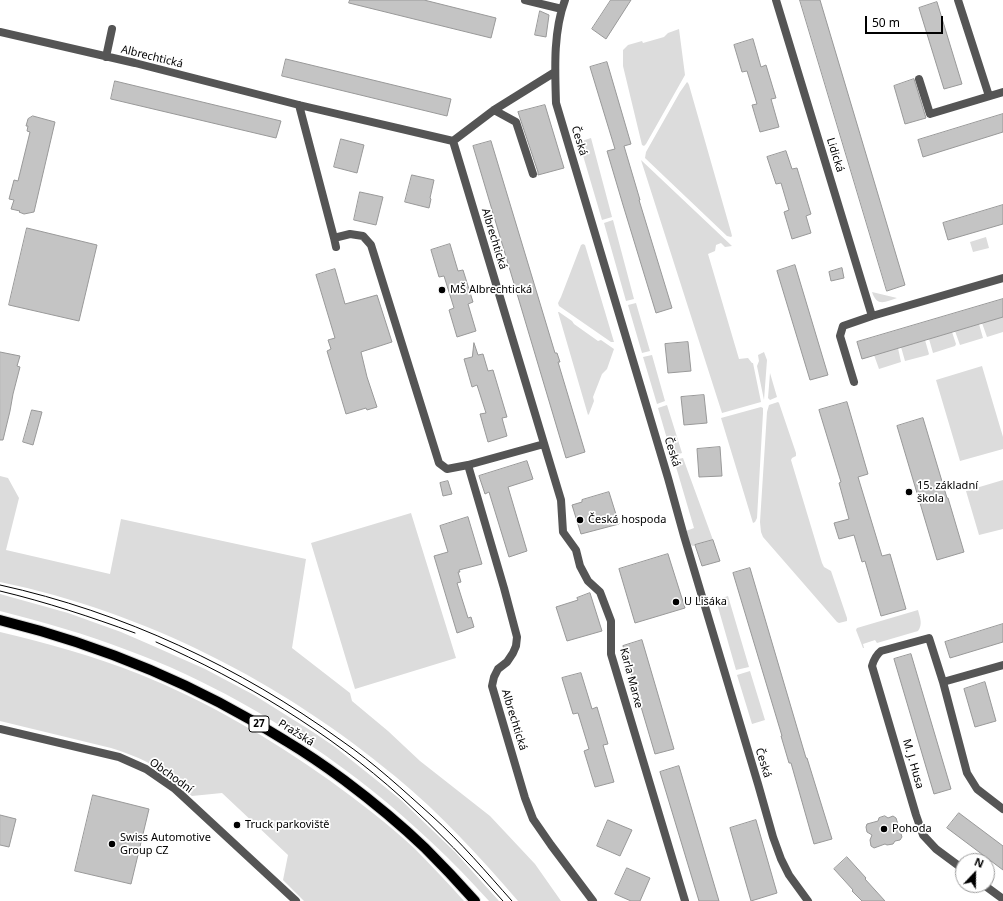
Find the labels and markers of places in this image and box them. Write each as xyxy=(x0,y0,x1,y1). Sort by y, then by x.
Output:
place label: MŠ Albrechtická xyxy=(450,283,532,297)
marker: MŠ Albrechtická xyxy=(437,285,447,295)
place label: 15. základní škola xyxy=(917,479,978,505)
marker: 15. základní škola xyxy=(904,487,914,497)
place label: Česká hospoda xyxy=(588,513,666,527)
marker: Česká hospoda xyxy=(575,515,585,525)
place label: U Lišáka xyxy=(684,595,727,609)
marker: U Lišáka xyxy=(671,597,681,607)
place label: Truck parkoviště xyxy=(245,818,330,832)
marker: Truck parkoviště xyxy=(232,820,242,830)
place label: Pohoda xyxy=(892,822,932,836)
marker: Pohoda xyxy=(879,824,889,834)
place label: Swiss Automotive Group CZ xyxy=(120,831,211,857)
marker: Swiss Automotive Group CZ xyxy=(107,839,117,849)

